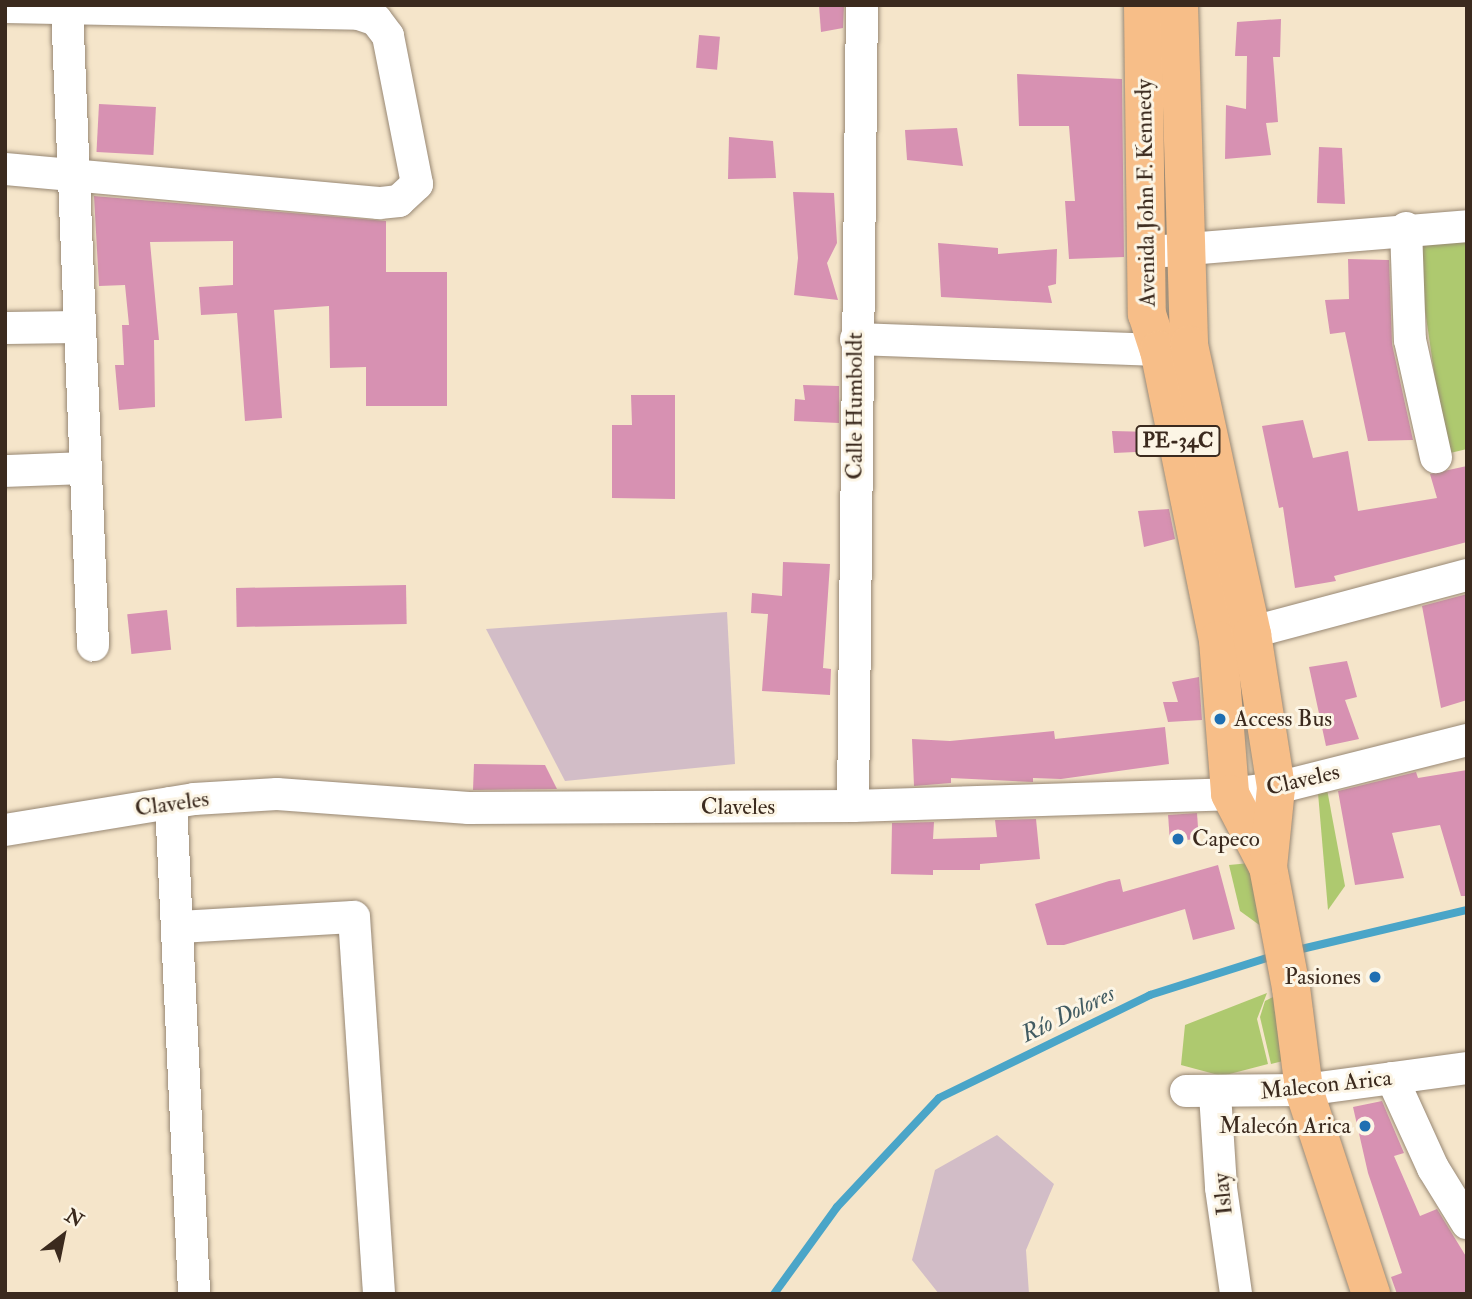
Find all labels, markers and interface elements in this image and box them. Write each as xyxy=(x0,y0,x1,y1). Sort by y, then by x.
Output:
street label: Avenida John F. Kennedy xyxy=(1130,79,1162,307)
street label: Calle Humboldt xyxy=(841,332,869,480)
road number: PE-34C xyxy=(1134,424,1222,458)
place label: Access Bus xyxy=(1234,705,1332,733)
marker: Access Bus xyxy=(1212,711,1228,727)
street label: Claveles xyxy=(1264,758,1342,802)
street label: Claveles xyxy=(133,785,211,823)
street label: Claveles xyxy=(701,793,775,821)
place label: Capeco xyxy=(1192,825,1260,853)
marker: Capeco xyxy=(1170,831,1186,847)
place label: Pasiones xyxy=(1284,963,1361,991)
marker: Pasiones xyxy=(1367,969,1383,985)
water label: Río Dolores xyxy=(1016,979,1120,1049)
street label: Malecon Arica xyxy=(1259,1064,1393,1106)
place label: Malecón Arica xyxy=(1219,1112,1351,1140)
marker: Malecón Arica xyxy=(1357,1118,1373,1134)
street label: Islay xyxy=(1207,1171,1239,1217)
north arrow xyxy=(28,1201,98,1271)
text: N xyxy=(61,1204,88,1233)

